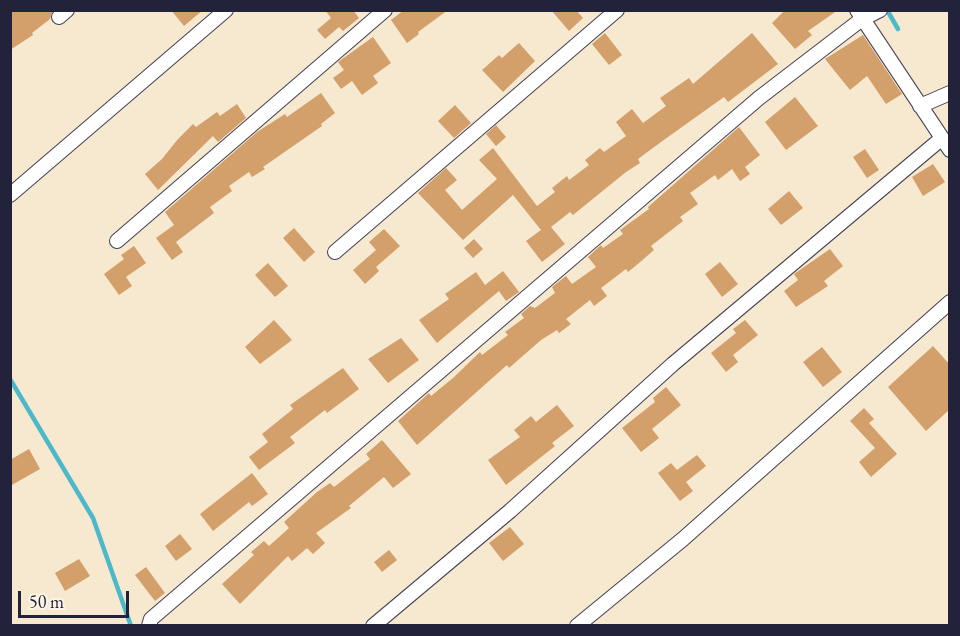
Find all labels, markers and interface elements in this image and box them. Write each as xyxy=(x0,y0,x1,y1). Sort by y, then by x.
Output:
scale bar xyxy=(21,579,132,617)
text: 50 m xyxy=(29,590,64,613)

